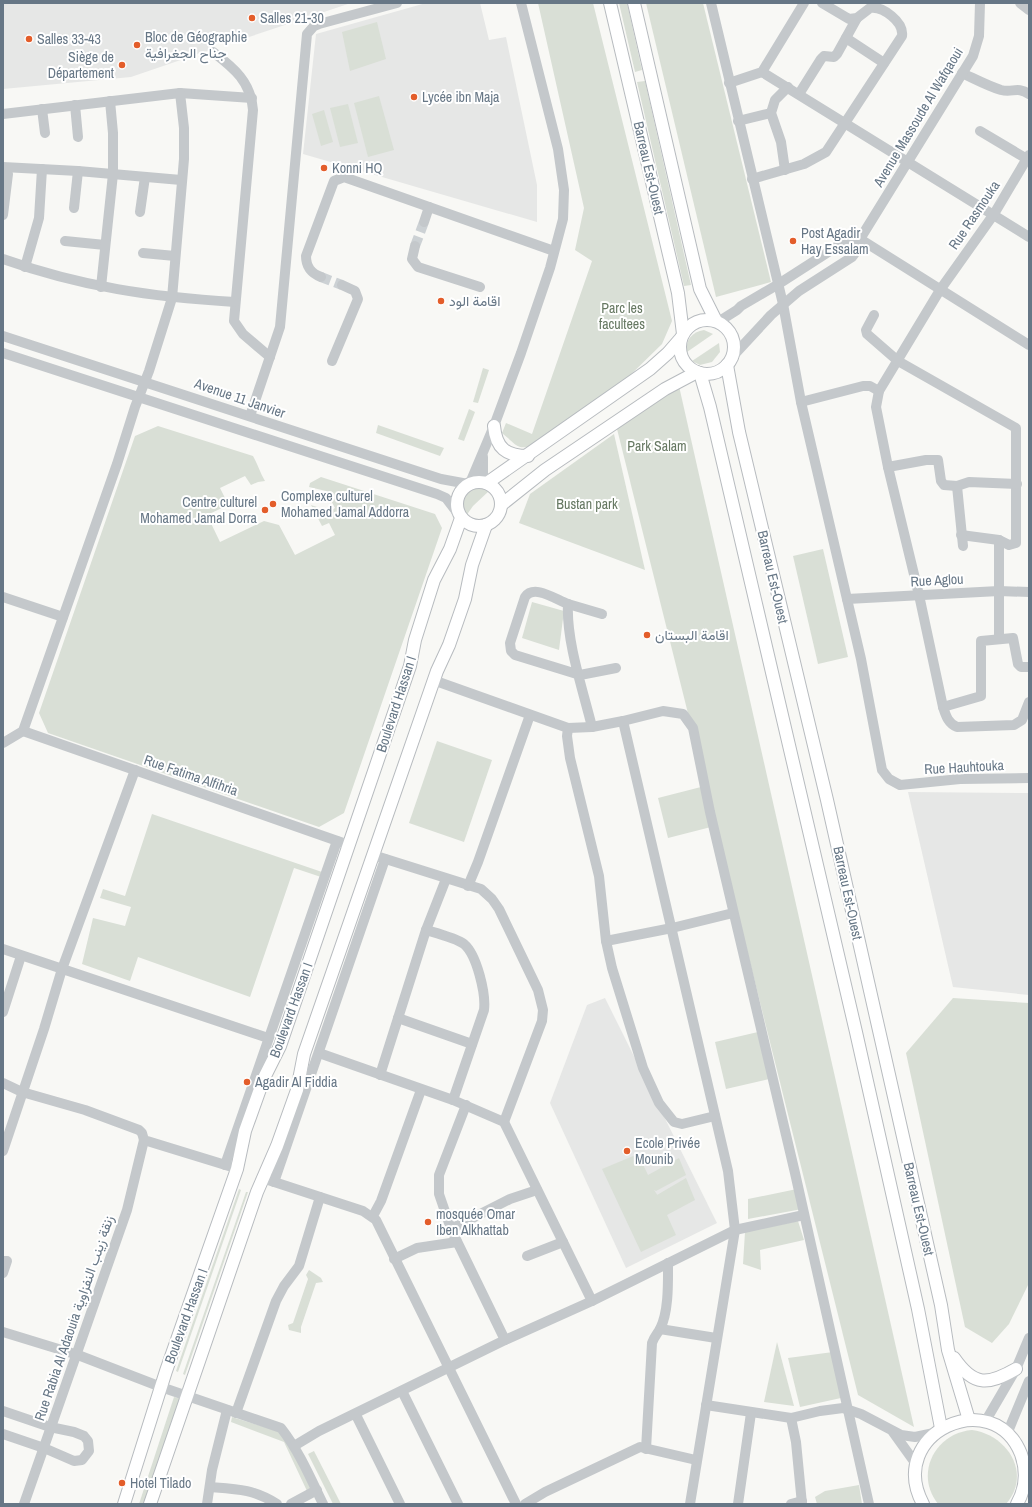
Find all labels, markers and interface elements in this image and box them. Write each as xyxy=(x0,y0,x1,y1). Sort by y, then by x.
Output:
place label: Salles 21-30 xyxy=(260,9,324,27)
marker: Salles 21-30 xyxy=(247,13,257,23)
place label: Bloc de Géographie جناح الجغرافية xyxy=(145,28,247,64)
place label: Salles 33-43 xyxy=(37,30,101,48)
marker: Salles 33-43 xyxy=(24,34,34,44)
marker: Bloc de Géographie جناح الجغرافية xyxy=(132,40,142,50)
street label: Avenue Massoude Al Wafqaoui xyxy=(869,44,967,191)
place label: Siège de Département xyxy=(48,48,114,82)
marker: Siège de Département xyxy=(117,60,127,70)
place label: Lycée ibn Maja xyxy=(422,88,500,106)
marker: Lycée ibn Maja xyxy=(409,92,419,102)
street label: Barreau Est-Ouest xyxy=(630,120,668,216)
place label: Konni HQ xyxy=(332,159,382,177)
marker: Konni HQ xyxy=(319,163,329,173)
street label: Rue Rasmouka xyxy=(944,177,1004,253)
place label: Post Agadir Hay Essalam xyxy=(801,224,869,258)
marker: Post Agadir Hay Essalam xyxy=(788,236,798,246)
place label: اقامة الود xyxy=(449,292,500,310)
marker: اقامة الود xyxy=(436,296,446,306)
park label: Parc les facultees xyxy=(599,299,645,333)
street label: Avenue 11 Janvier xyxy=(191,374,288,422)
park label: Park Salam xyxy=(627,437,687,455)
place label: Complexe culturel Mohamed Jamal Addorra xyxy=(281,487,410,521)
place label: Centre culturel Mohamed Jamal Dorra xyxy=(140,493,258,527)
park label: Bustan park xyxy=(556,495,618,513)
marker: Complexe culturel Mohamed Jamal Addorra xyxy=(268,499,278,509)
marker: Centre culturel Mohamed Jamal Dorra xyxy=(260,505,270,515)
street label: Barreau Est-Ouest xyxy=(754,529,792,625)
street label: Rue Aglou xyxy=(910,570,964,590)
place label: اقامة البستان xyxy=(655,626,729,644)
marker: اقامة البستان xyxy=(642,630,652,640)
street label: Boulevard Hassan I xyxy=(372,654,420,754)
street label: Rue Fatima Alfihria xyxy=(142,750,241,800)
street label: Rue Hauhtouka xyxy=(924,756,1005,778)
street label: Barreau Est-Ouest xyxy=(829,845,867,941)
street label: Boulevard Hassan I xyxy=(265,960,317,1060)
place label: Agadir Al Fiddia xyxy=(254,1073,338,1091)
marker: Agadir Al Fiddia xyxy=(242,1077,252,1087)
place label: Ecole Privée Mounib xyxy=(635,1134,700,1168)
marker: Ecole Privée Mounib xyxy=(622,1146,632,1156)
street label: Barreau Est-Ouest xyxy=(900,1161,938,1257)
place label: mosquée Omar Iben Alkhattab xyxy=(436,1205,515,1239)
street label: Rue Rabia Al Adaouia زنقة زينب النفزاوية xyxy=(30,1213,118,1423)
marker: mosquée Omar Iben Alkhattab xyxy=(423,1217,433,1227)
street label: Boulevard Hassan I xyxy=(160,1266,212,1366)
place label: Hotel Tilado xyxy=(130,1474,191,1492)
marker: Hotel Tilado xyxy=(117,1478,127,1488)

